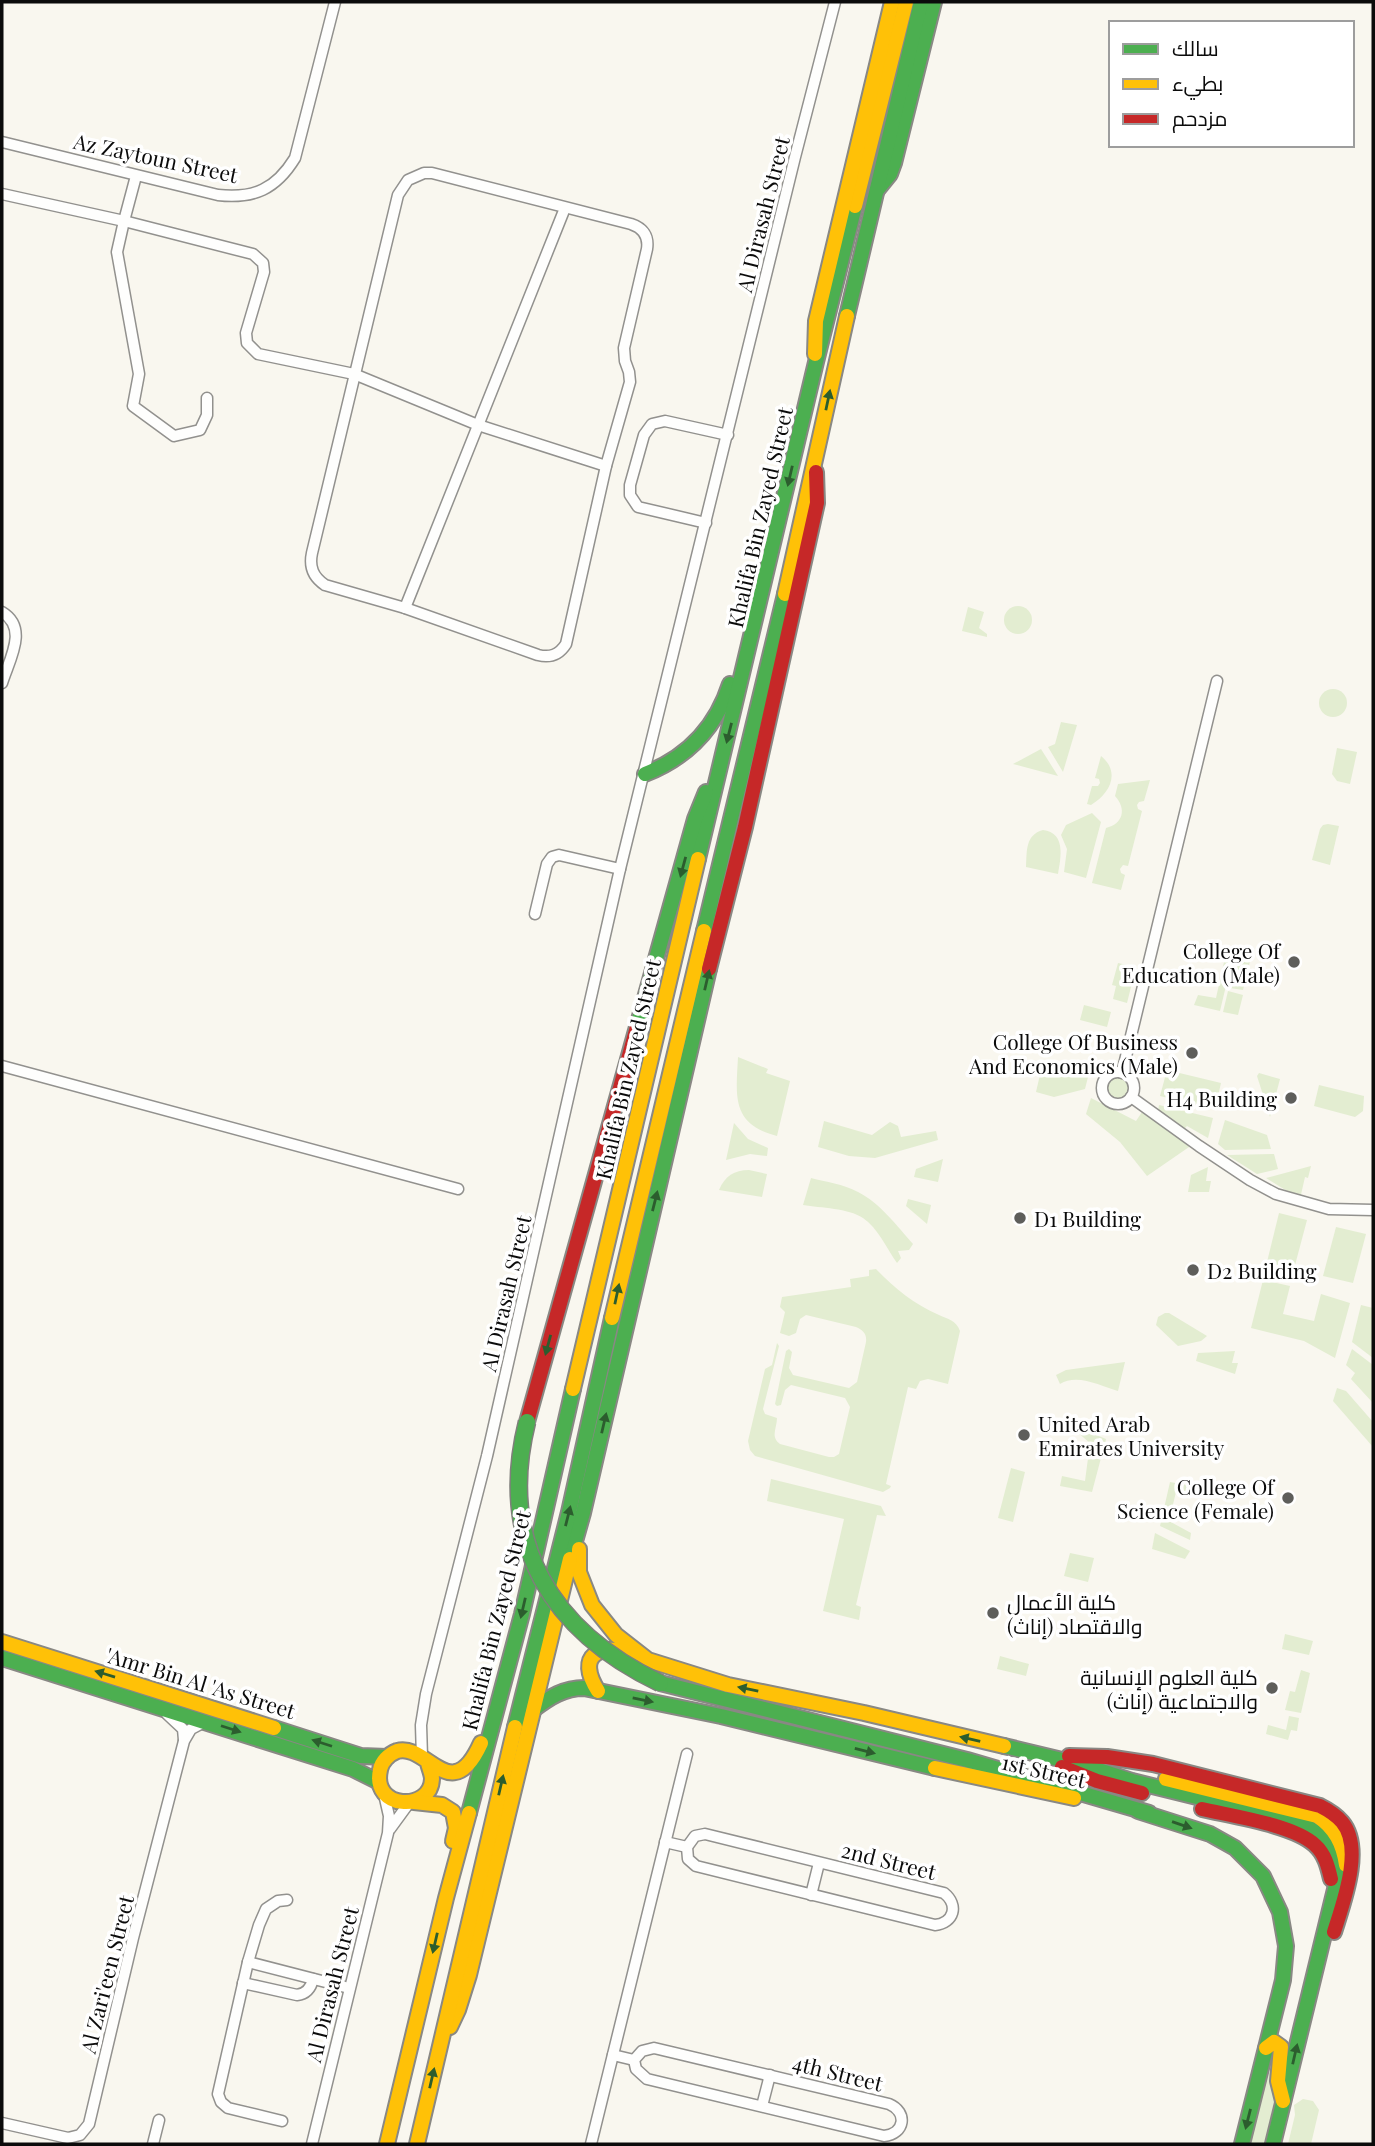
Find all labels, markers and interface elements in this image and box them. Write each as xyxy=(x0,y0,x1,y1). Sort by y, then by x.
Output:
legend xyxy=(1109,21,1354,147)
text: سالك xyxy=(1172,33,1219,61)
text: بطيء xyxy=(1172,68,1223,100)
text: مزدحم xyxy=(1172,103,1227,133)
street label: Az Zaytoun Street xyxy=(70,126,241,188)
street label: Al Dirasah Street xyxy=(729,133,795,296)
one-way arrow xyxy=(823,389,834,411)
street label: Khalifa Bin Zayed Street xyxy=(720,403,798,630)
one-way arrow xyxy=(784,465,795,487)
one-way arrow xyxy=(723,722,734,744)
one-way arrow xyxy=(677,857,687,878)
place label: College Of Education (Male) xyxy=(1122,936,1282,988)
marker: College Of Education (Male) xyxy=(1286,954,1302,970)
street label: Khalifa Bin Zayed Street xyxy=(588,955,666,1182)
one-way arrow xyxy=(702,969,713,991)
place label: College Of Business And Economics (Male) xyxy=(968,1027,1178,1079)
marker: College Of Business And Economics (Male) xyxy=(1184,1045,1200,1061)
place label: H4 Building xyxy=(1166,1084,1277,1112)
marker: H4 Building xyxy=(1283,1090,1299,1106)
one-way arrow xyxy=(650,1190,661,1212)
place label: D1 Building xyxy=(1034,1204,1141,1232)
marker: D1 Building xyxy=(1012,1210,1028,1226)
street label: Al Dirasah Street xyxy=(473,1212,537,1375)
place label: D2 Building xyxy=(1207,1256,1316,1284)
marker: D2 Building xyxy=(1185,1262,1201,1278)
one-way arrow xyxy=(611,1283,622,1305)
one-way arrow xyxy=(542,1334,553,1356)
place label: United Arab Emirates University xyxy=(1038,1409,1225,1461)
one-way arrow xyxy=(599,1412,610,1434)
marker: United Arab Emirates University xyxy=(1016,1427,1032,1443)
place label: College Of Science (Female) xyxy=(1117,1472,1276,1524)
marker: College Of Science (Female) xyxy=(1280,1490,1296,1506)
one-way arrow xyxy=(563,1505,574,1527)
street label: Khalifa Bin Zayed Street xyxy=(454,1507,536,1733)
place label: كلية الأعمال والاقتصاد (إناث) xyxy=(1007,1587,1142,1640)
one-way arrow xyxy=(517,1597,528,1619)
marker: كلية الأعمال والاقتصاد (إناث) xyxy=(985,1605,1001,1621)
street label: 'Amr Bin Al 'As Street xyxy=(103,1640,299,1724)
place label: كلية العلوم الإنسانية والاجتماعية (إناث) xyxy=(1080,1662,1258,1715)
one-way arrow xyxy=(94,1669,115,1679)
marker: كلية العلوم الإنسانية والاجتماعية (إناث) xyxy=(1264,1680,1280,1696)
one-way arrow xyxy=(737,1684,759,1695)
one-way arrow xyxy=(633,1695,655,1706)
one-way arrow xyxy=(220,1724,241,1735)
one-way arrow xyxy=(959,1733,981,1744)
one-way arrow xyxy=(311,1737,332,1748)
one-way arrow xyxy=(854,1746,876,1757)
street label: 1st Street xyxy=(999,1747,1090,1793)
one-way arrow xyxy=(496,1774,507,1796)
one-way arrow xyxy=(1172,1820,1193,1831)
street label: 2nd Street xyxy=(839,1835,940,1885)
street label: Al Zari'een Street xyxy=(73,1892,139,2057)
street label: Al Dirasah Street xyxy=(298,1903,364,2066)
one-way arrow xyxy=(429,1932,440,1954)
one-way arrow xyxy=(1290,2043,1301,2065)
street label: 4th Street xyxy=(790,2047,886,2097)
one-way arrow xyxy=(426,2067,437,2089)
one-way arrow xyxy=(1242,2109,1253,2131)

